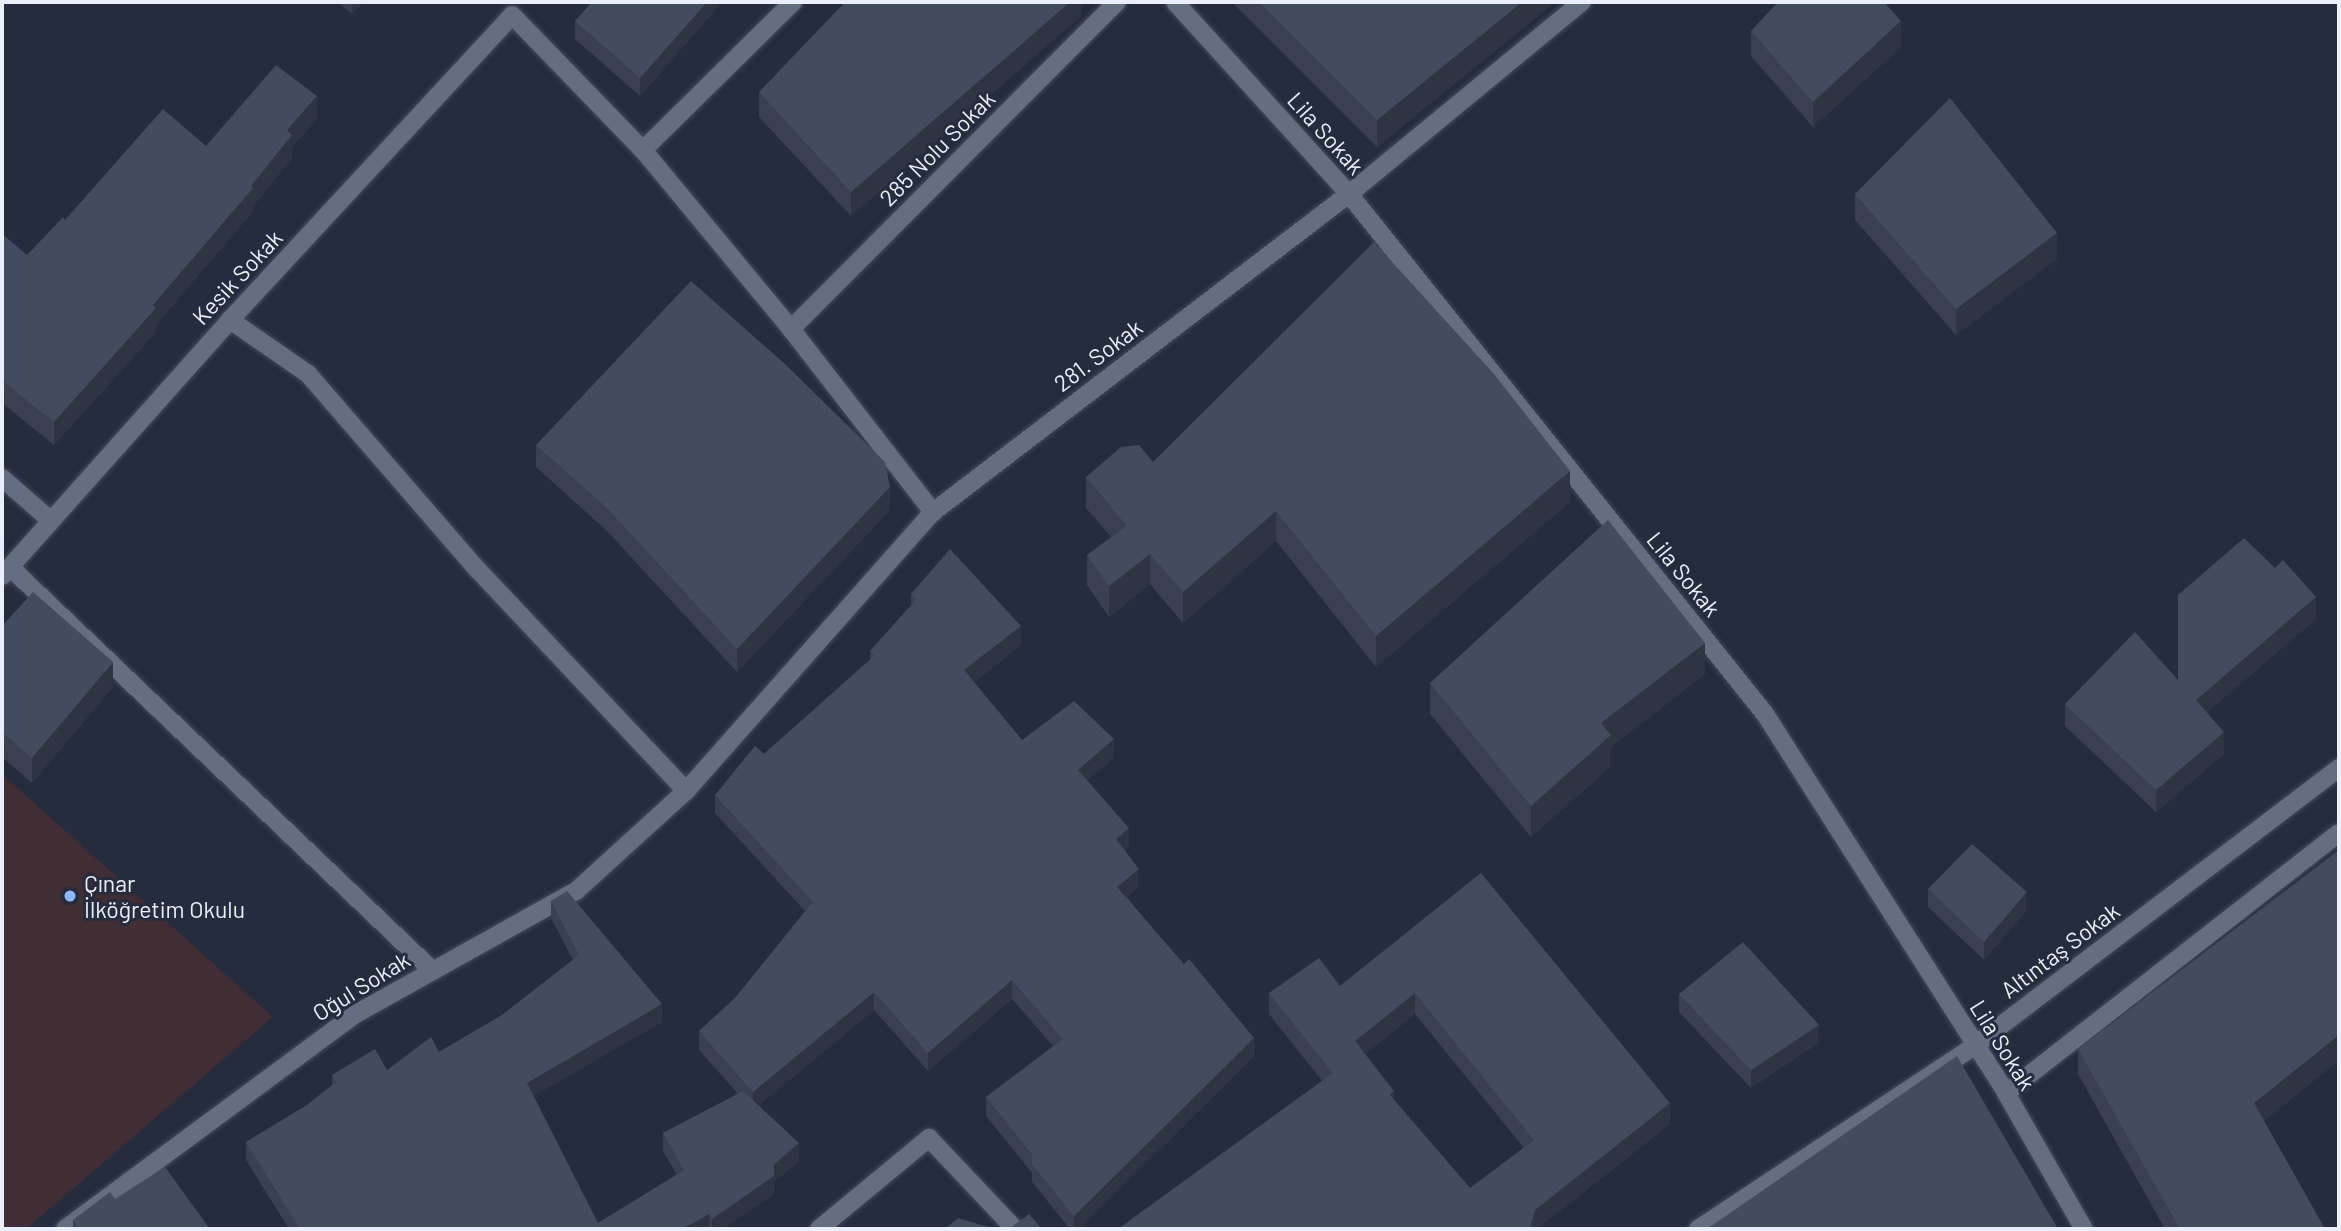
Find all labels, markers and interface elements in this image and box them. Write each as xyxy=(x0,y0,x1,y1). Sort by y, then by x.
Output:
street label: 285 Nolu Sokak xyxy=(874,85,1000,211)
street label: Lila Sokak xyxy=(1282,86,1370,180)
street label: Kesik Sokak xyxy=(186,224,288,330)
street label: 281. Sokak xyxy=(1048,313,1148,397)
street label: Lila Sokak xyxy=(1641,526,1727,622)
place label: Çınar İlköğretim Okulu xyxy=(84,869,245,923)
marker: Çınar İlköğretim Okulu xyxy=(62,888,78,904)
street label: Altıntaş Sokak xyxy=(1995,896,2125,1004)
street label: Oğul Sokak xyxy=(307,945,415,1027)
street label: Lila Sokak xyxy=(1965,995,2041,1095)

